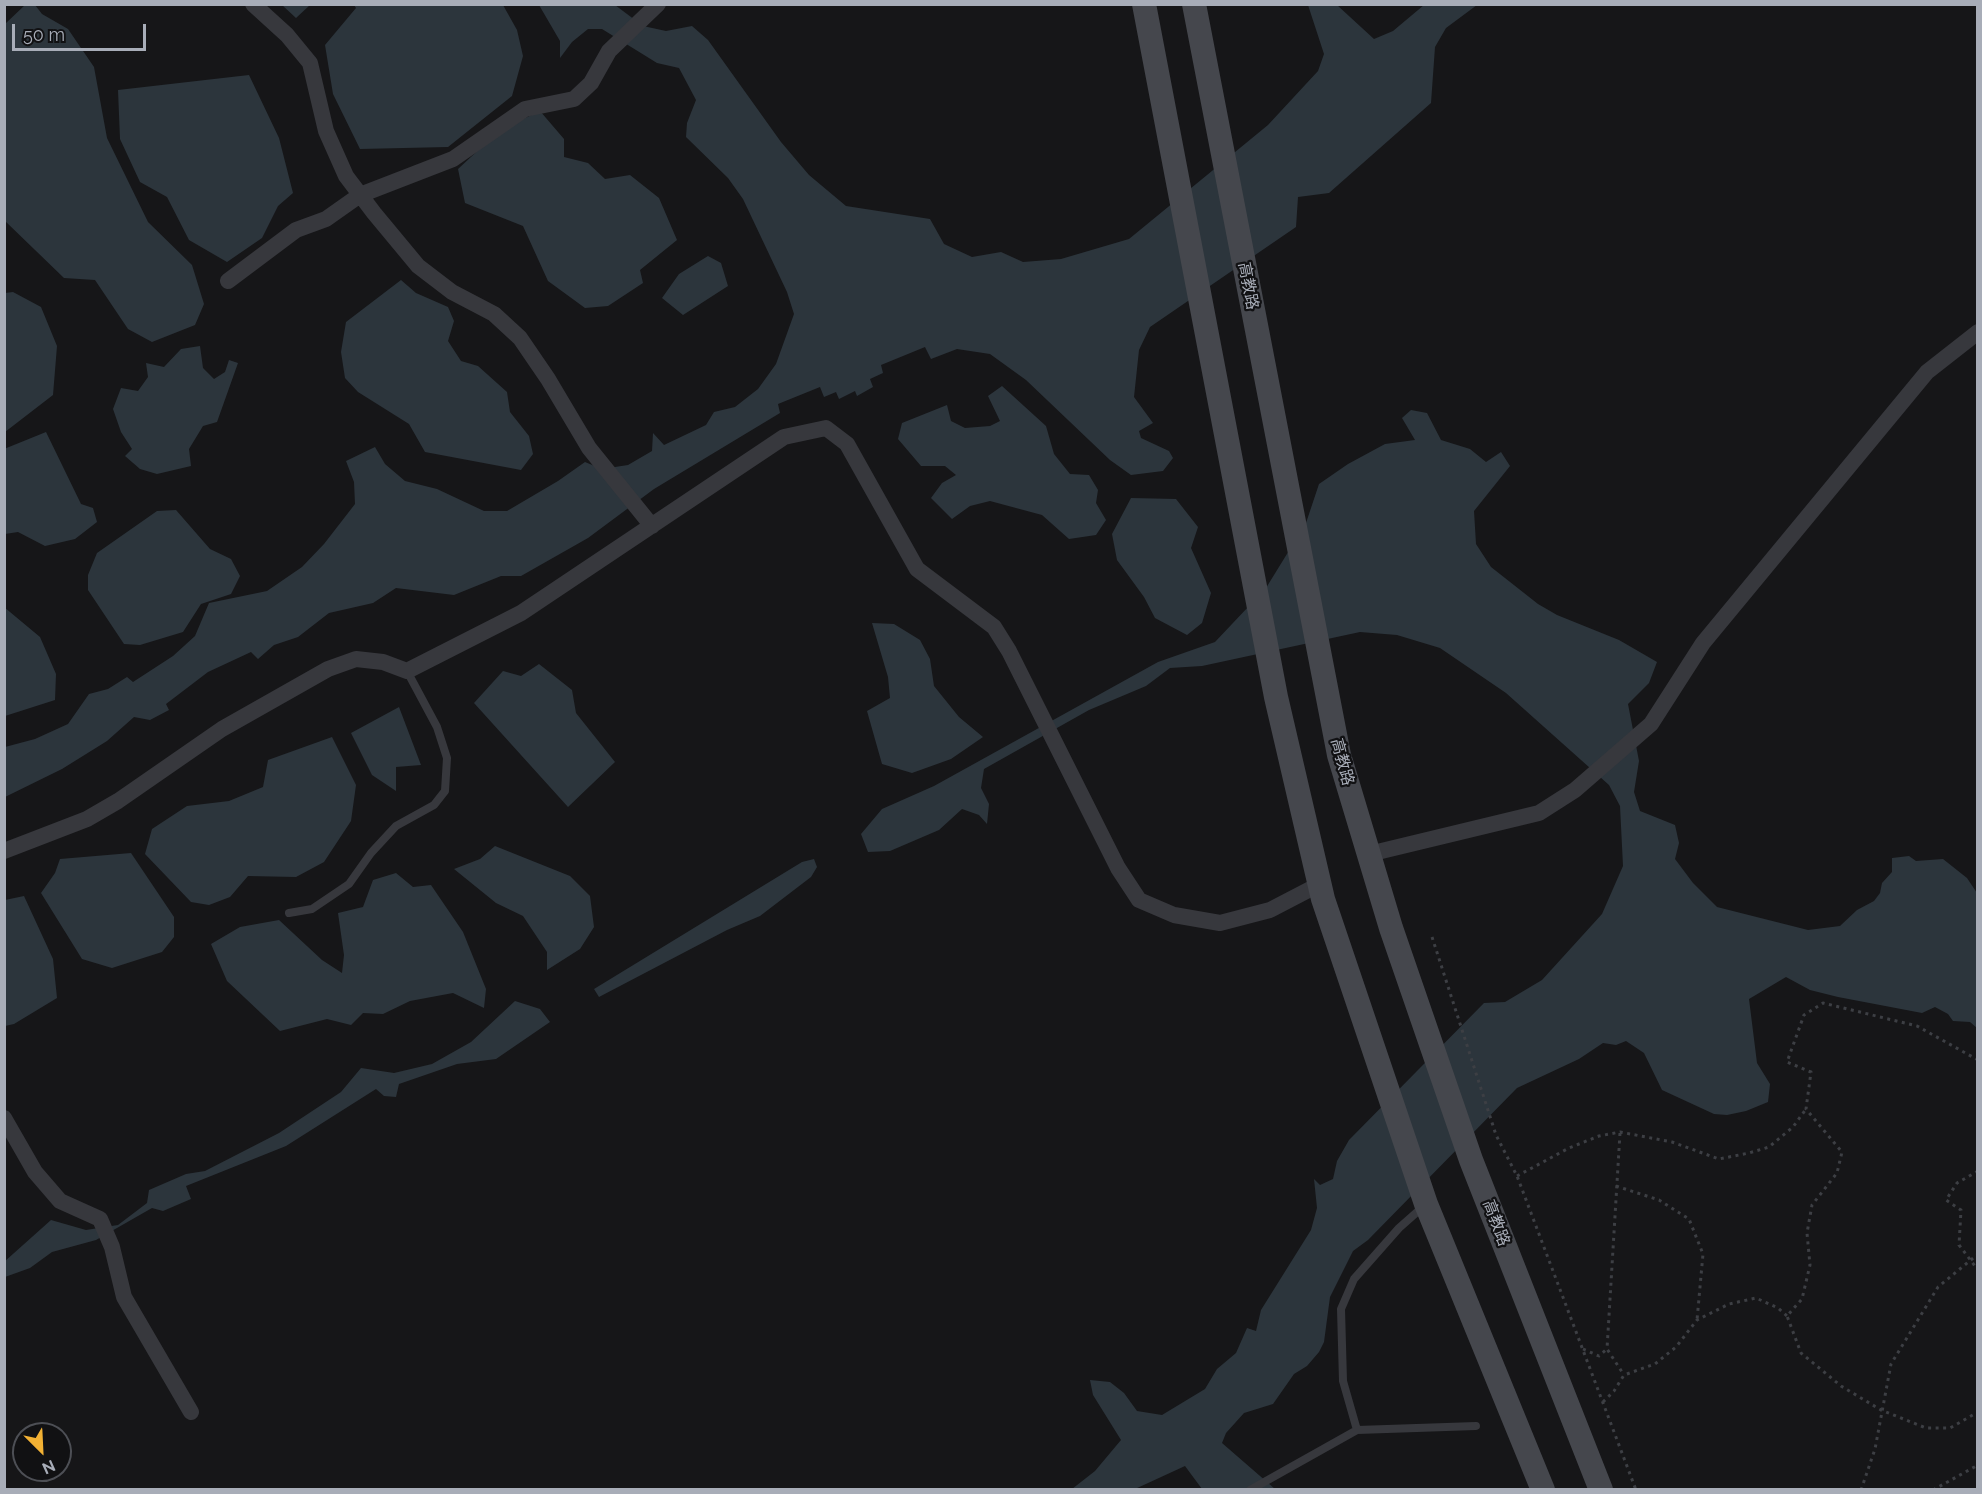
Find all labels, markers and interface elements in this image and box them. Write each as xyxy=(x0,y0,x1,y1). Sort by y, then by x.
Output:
scale bar xyxy=(15,12,148,50)
text: 50 m xyxy=(23,24,65,45)
street label: 高教路 xyxy=(1234,261,1262,311)
street label: 高教路 xyxy=(1327,736,1357,788)
street label: 高教路 xyxy=(1478,1197,1514,1249)
north arrow xyxy=(12,1422,72,1482)
text: N xyxy=(39,1456,58,1478)

